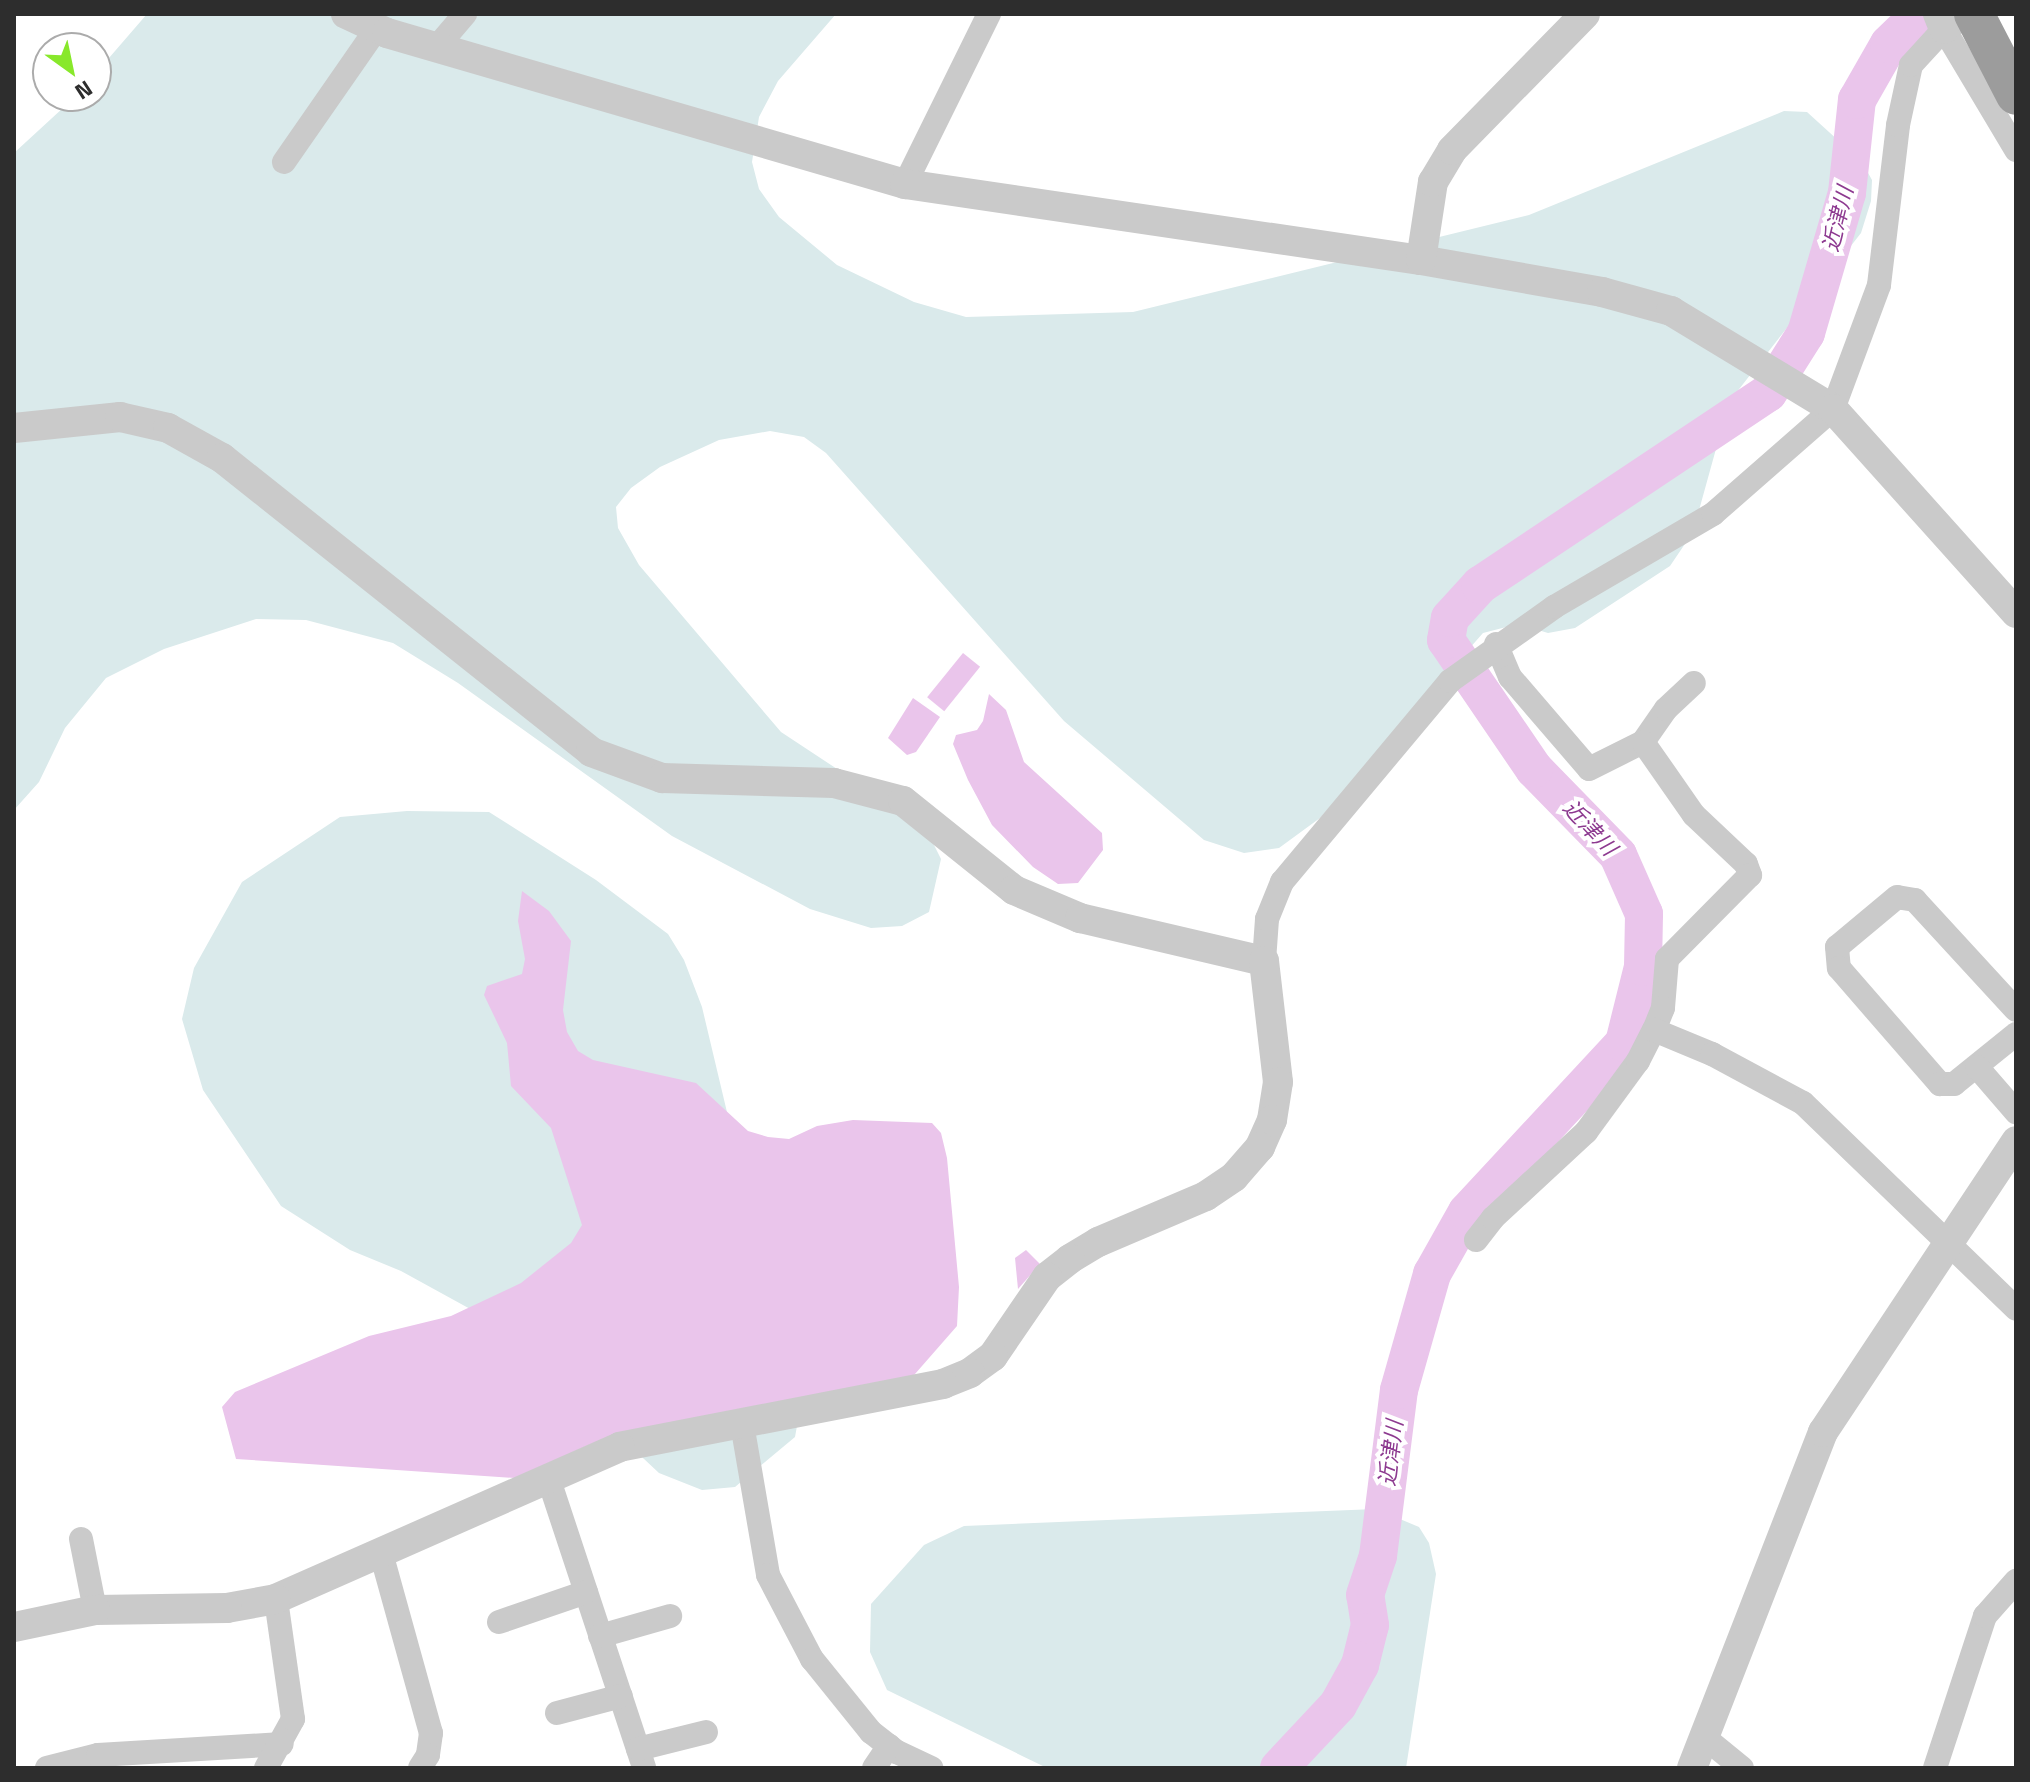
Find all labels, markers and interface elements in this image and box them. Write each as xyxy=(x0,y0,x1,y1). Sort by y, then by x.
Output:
north arrow xyxy=(32,32,112,112)
text: N xyxy=(68,72,100,109)
water label: 近津川 xyxy=(1817,184,1859,254)
water label: 近津川 xyxy=(1558,795,1622,861)
water label: 近津川 xyxy=(1374,1419,1408,1487)

